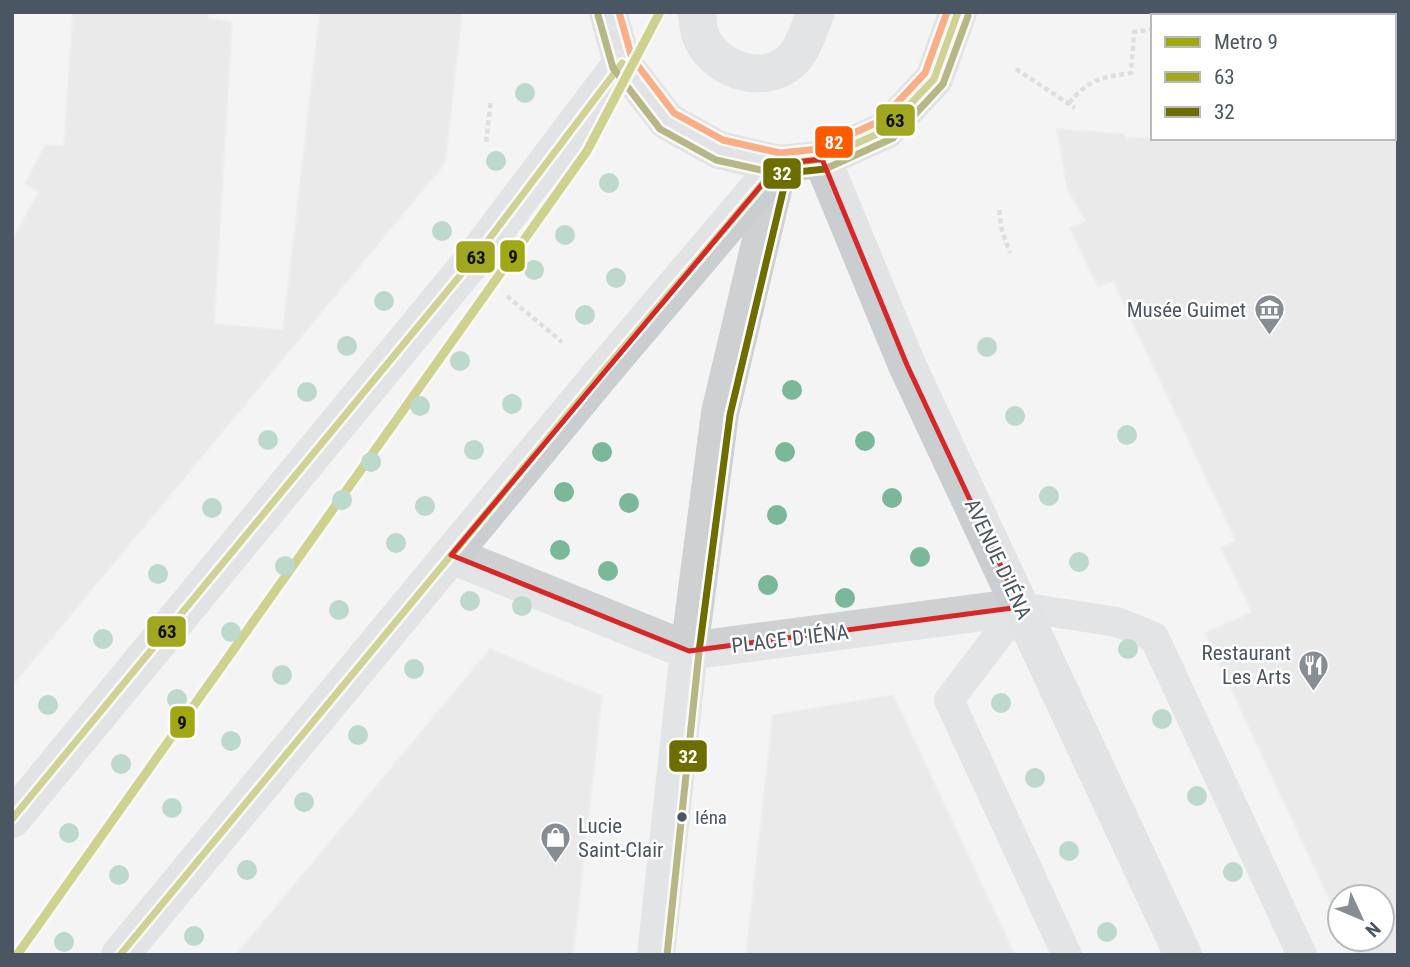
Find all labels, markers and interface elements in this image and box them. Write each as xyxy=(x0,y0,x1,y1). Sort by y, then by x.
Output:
legend xyxy=(1151,14,1396,140)
text: Metro 9 xyxy=(1214,30,1278,54)
text: 63 xyxy=(1214,65,1235,89)
text: 32 xyxy=(1214,100,1235,124)
line badge: 63 xyxy=(875,103,916,137)
text: 63 xyxy=(885,109,905,132)
line badge: 82 xyxy=(814,125,854,159)
text: 82 xyxy=(824,131,844,154)
line badge: 32 xyxy=(762,157,802,190)
text: 32 xyxy=(772,162,792,185)
line badge: 9 xyxy=(499,239,526,273)
line badge: 63 xyxy=(455,240,496,274)
text: 9 xyxy=(508,245,518,268)
text: 63 xyxy=(466,246,486,269)
museum icon: Musée Guimet xyxy=(1252,293,1286,337)
place label: Musée Guimet xyxy=(1127,298,1246,322)
street label: AVENUE D'IÉNA xyxy=(960,495,1036,623)
line badge: 63 xyxy=(146,615,187,648)
text: 63 xyxy=(157,620,177,643)
street label: PLACE D'IÉNA xyxy=(730,620,850,658)
place label: Restaurant Les Arts xyxy=(1202,641,1291,689)
restaurant icon: Restaurant Les Arts xyxy=(1297,648,1331,692)
line badge: 9 xyxy=(169,705,196,739)
text: 9 xyxy=(177,711,187,734)
line badge: 32 xyxy=(668,739,708,773)
text: 32 xyxy=(678,745,698,768)
place label: Iéna xyxy=(695,806,727,829)
marker: Iéna xyxy=(675,810,689,824)
place label: Lucie Saint-Clair xyxy=(578,814,663,862)
shop icon: Lucie Saint-Clair xyxy=(538,821,572,865)
north arrow xyxy=(1326,883,1396,953)
text: N xyxy=(1361,917,1385,942)

